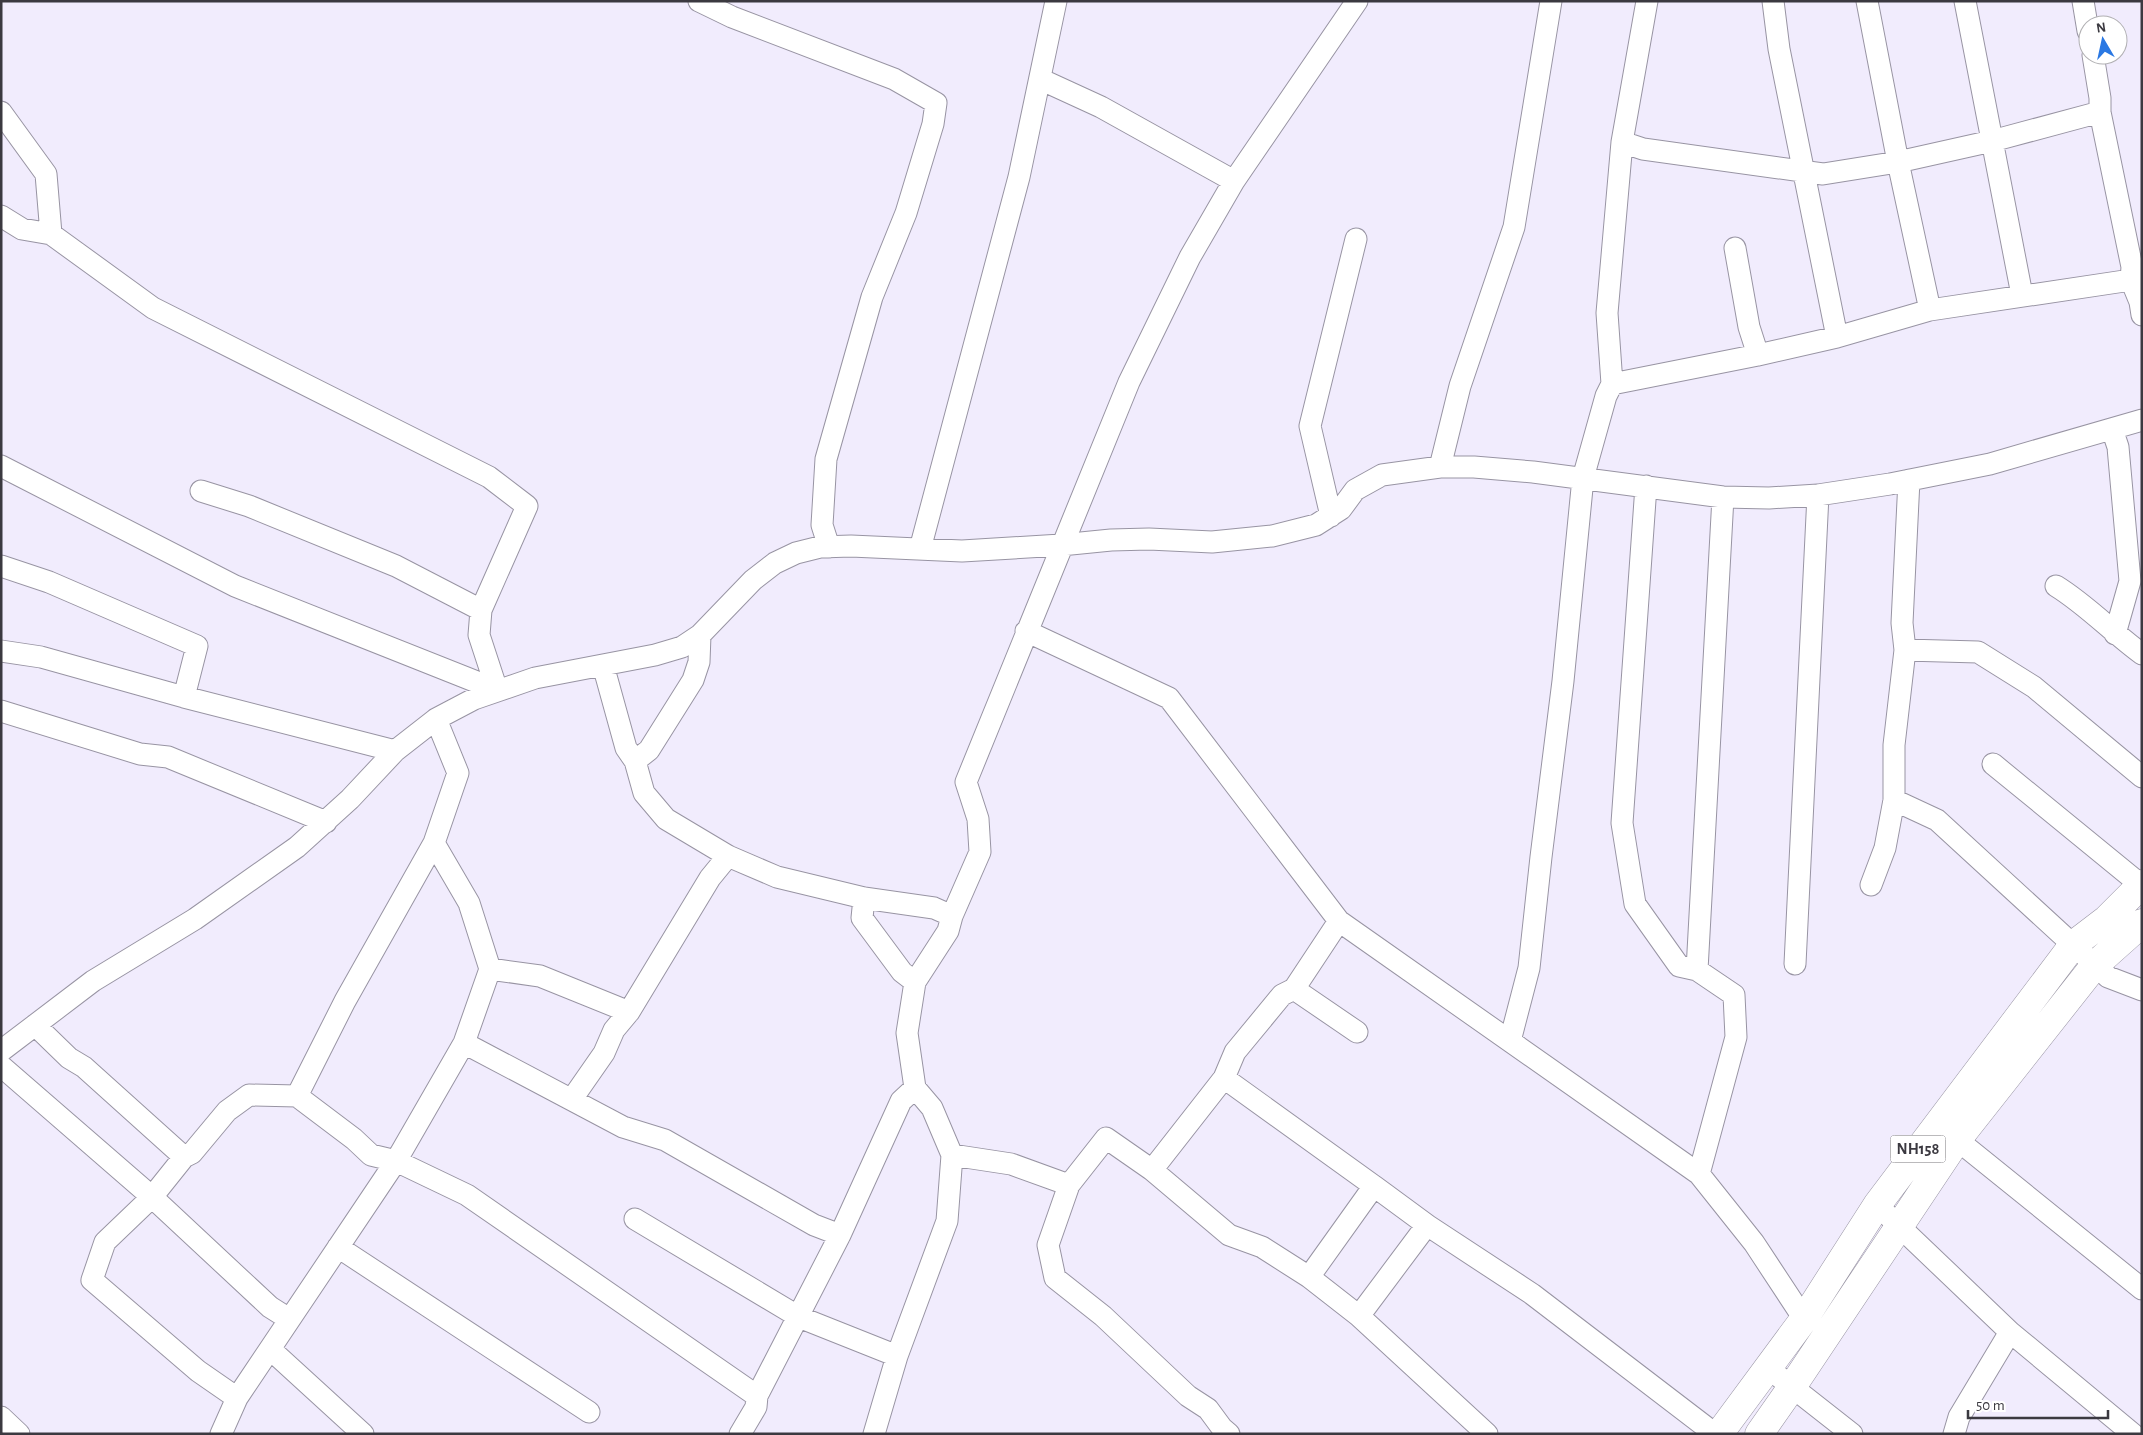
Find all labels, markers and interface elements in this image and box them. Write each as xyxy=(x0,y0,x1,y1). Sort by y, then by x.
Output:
north arrow xyxy=(2078,15,2128,65)
text: N xyxy=(2095,20,2107,36)
road number: NH158 xyxy=(1890,1136,1946,1162)
scale bar xyxy=(1968,1388,2108,1420)
text: 50 m xyxy=(1976,1398,2005,1413)

